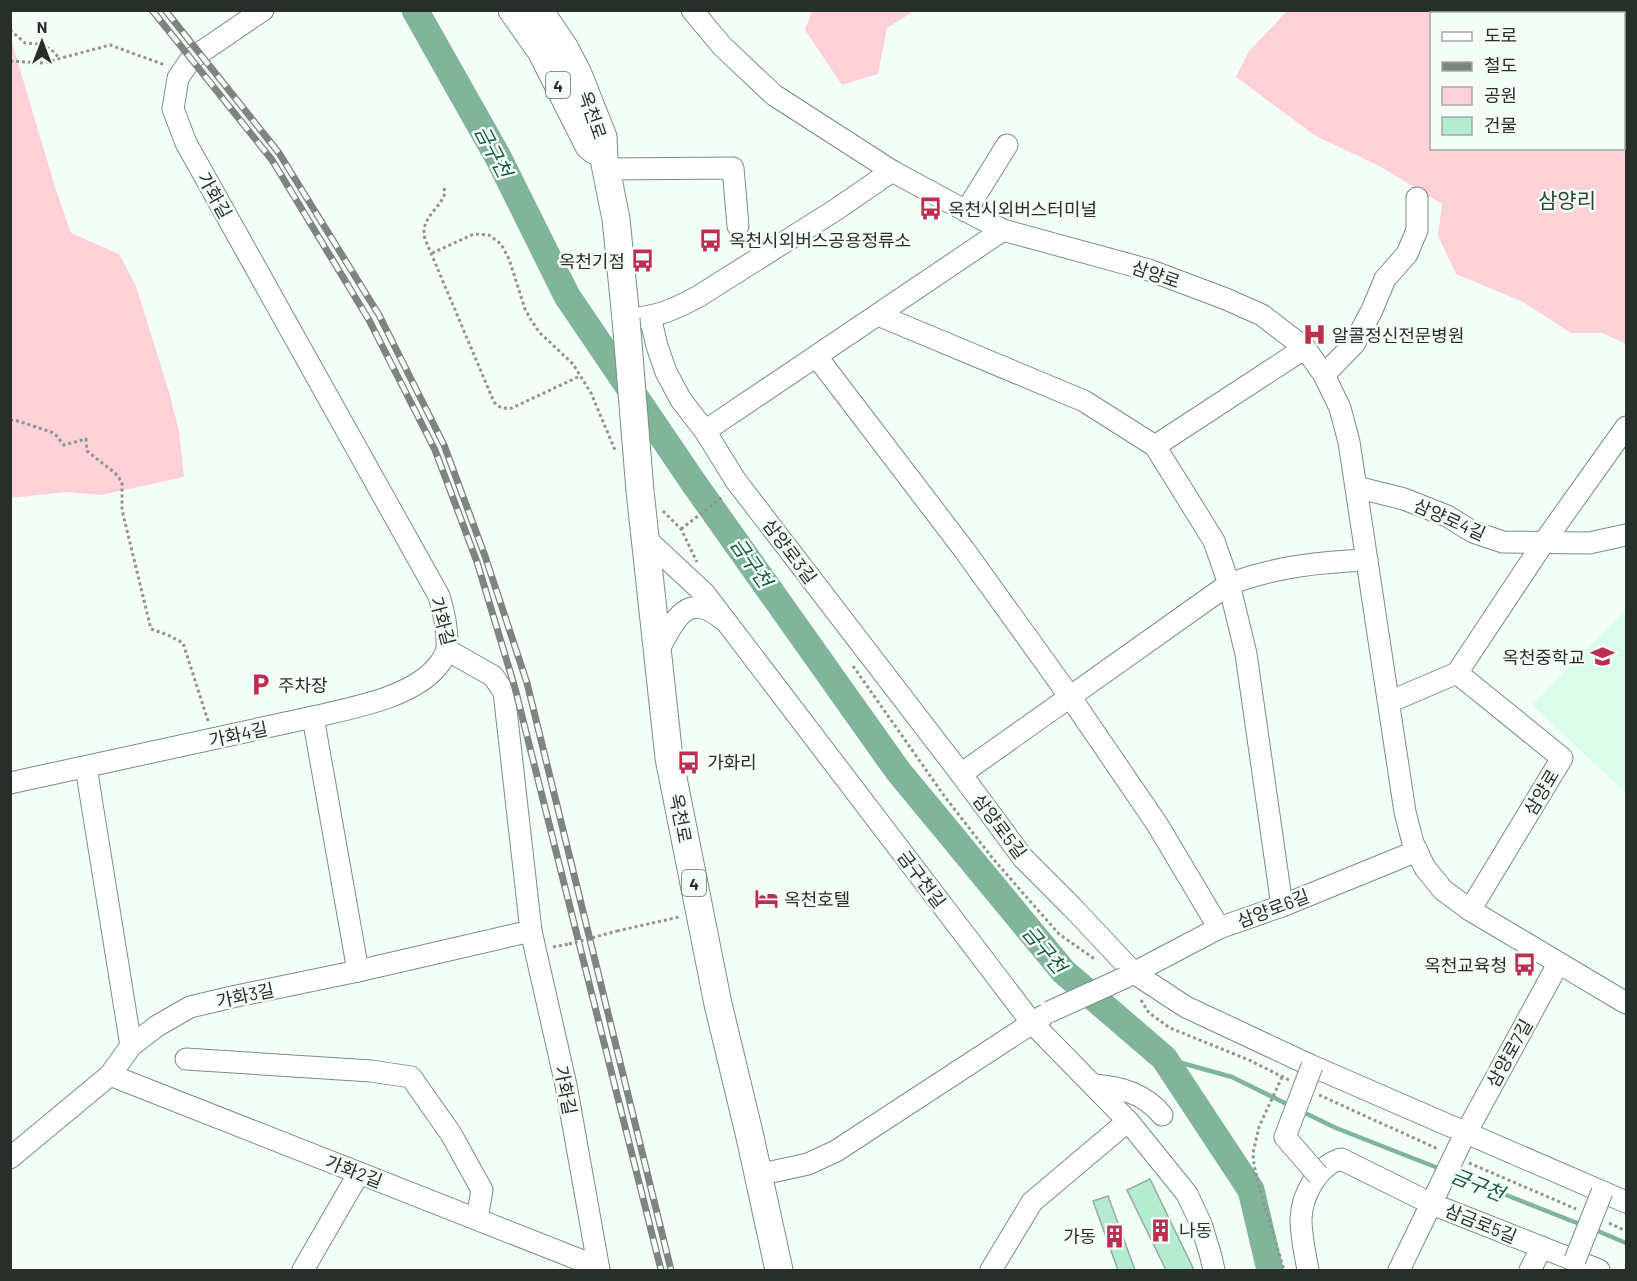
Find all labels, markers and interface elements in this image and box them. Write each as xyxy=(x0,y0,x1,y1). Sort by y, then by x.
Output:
north arrow xyxy=(12,12,72,72)
legend xyxy=(1430,12,1625,150)
text: N xyxy=(37,17,47,36)
text: 도로 xyxy=(1484,24,1517,46)
text: 철도 xyxy=(1484,54,1517,76)
road number: 4 xyxy=(546,72,570,98)
text: 공원 xyxy=(1484,84,1517,106)
street label: 옥천로 xyxy=(575,88,611,142)
text: 건물 xyxy=(1484,114,1517,136)
water label: 금구천 xyxy=(470,121,519,183)
street label: 가화길 xyxy=(193,168,237,222)
district label: 삼양리 xyxy=(1538,187,1596,212)
bus stop icon: 옥천시외버스터미널 xyxy=(917,196,943,222)
place label: 옥천시외버스터미널 xyxy=(948,198,1097,220)
bus stop icon: 옥천시외버스공용정류소 xyxy=(698,227,724,253)
place label: 옥천시외버스공용정류소 xyxy=(729,229,911,251)
bus stop icon: 옥천기점 xyxy=(630,248,656,274)
place label: 옥천기점 xyxy=(559,250,625,272)
street label: 삼양로 xyxy=(1129,256,1183,292)
hospital icon: 알콜정신전문병원 xyxy=(1301,322,1327,348)
place label: 알콜정신전문병원 xyxy=(1332,324,1464,346)
street label: 삼양로4길 xyxy=(1411,493,1489,545)
street label: 삼양로3길 xyxy=(758,514,822,588)
water label: 금구천 xyxy=(726,533,779,594)
street label: 가화길 xyxy=(426,594,460,648)
school or university icon: 옥천중학교 xyxy=(1590,644,1616,670)
place label: 옥천중학교 xyxy=(1502,646,1585,668)
parking icon: 주차장 xyxy=(247,672,273,698)
place label: 주차장 xyxy=(278,674,328,696)
street label: 가화4길 xyxy=(207,717,269,751)
bus stop icon: 가화리 xyxy=(676,749,702,775)
place label: 가화리 xyxy=(707,751,757,773)
street label: 삼양로 xyxy=(1519,765,1563,819)
street label: 삼양로5길 xyxy=(968,789,1032,863)
street label: 옥천로 xyxy=(665,792,697,844)
street label: 금구천길 xyxy=(893,846,951,912)
road number: 4 xyxy=(682,870,706,896)
street label: 삼양로6길 xyxy=(1234,884,1312,932)
hotel icon: 옥천호텔 xyxy=(753,886,779,912)
place label: 옥천호텔 xyxy=(784,888,850,910)
water label: 금구천 xyxy=(1018,920,1074,980)
bus stop icon: 옥천교육청 xyxy=(1512,952,1538,978)
place label: 옥천교육청 xyxy=(1424,954,1507,976)
street label: 가화3길 xyxy=(214,978,276,1012)
street label: 삼양로7길 xyxy=(1481,1015,1537,1091)
street label: 가화길 xyxy=(550,1064,582,1116)
street label: 가화2길 xyxy=(322,1150,386,1192)
water label: 금구천 xyxy=(1448,1163,1510,1206)
street label: 삼금로5길 xyxy=(1442,1199,1520,1247)
building icon: 나동 xyxy=(1148,1217,1174,1243)
place label: 나동 xyxy=(1179,1219,1212,1241)
building icon: 가동 xyxy=(1101,1223,1127,1249)
place label: 가동 xyxy=(1063,1225,1096,1247)

